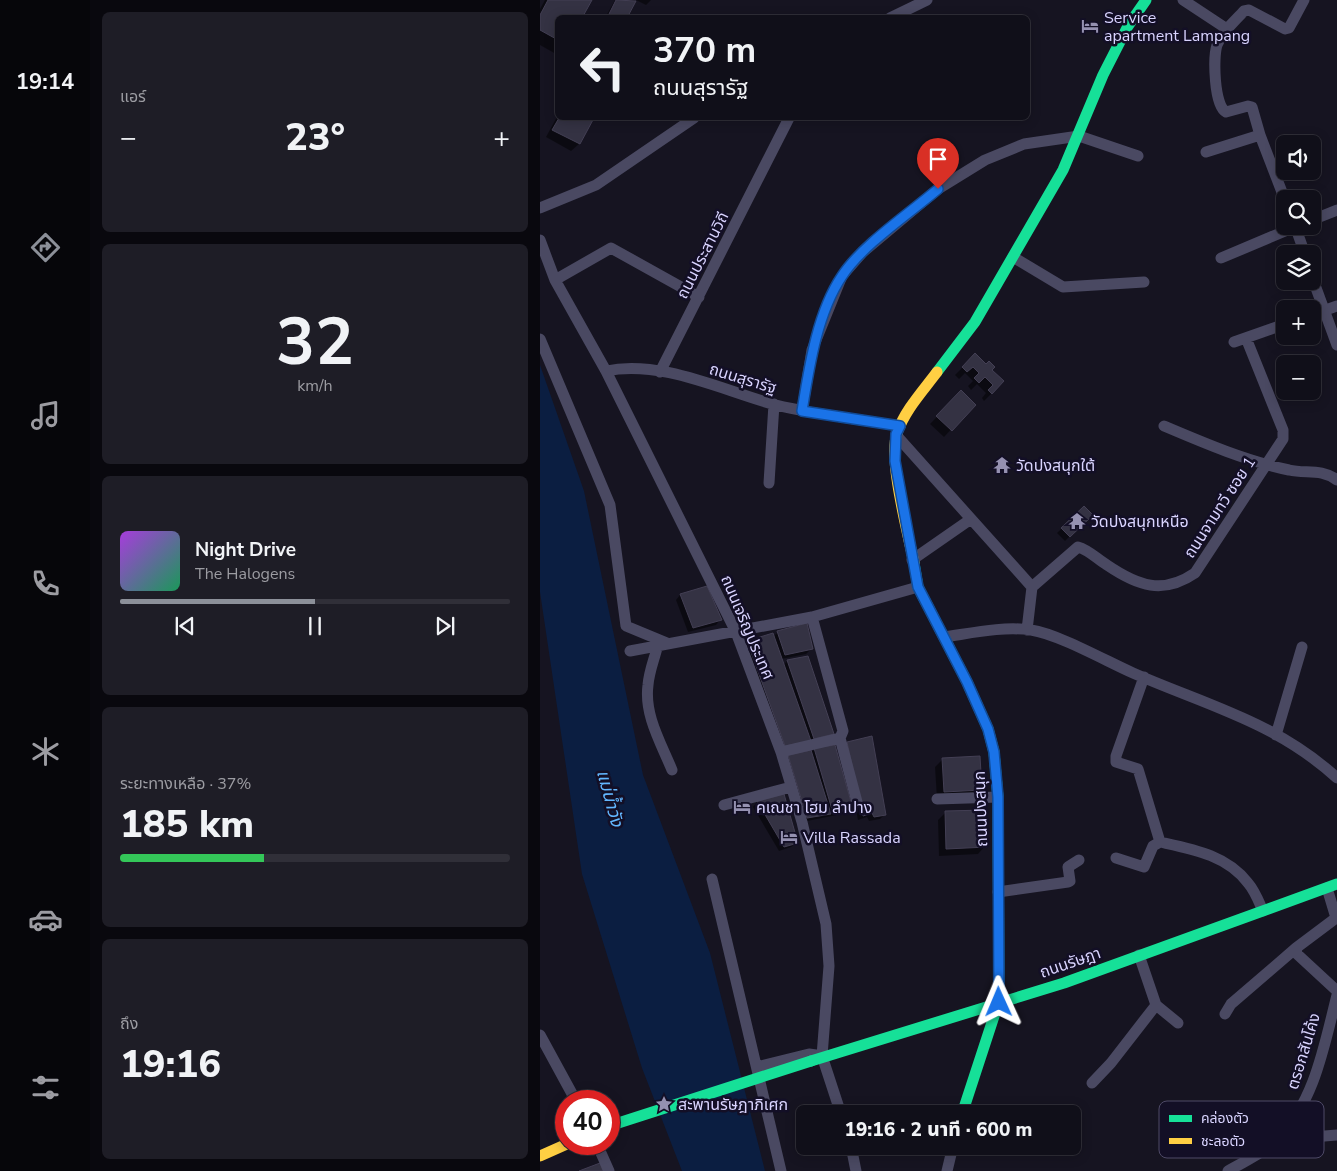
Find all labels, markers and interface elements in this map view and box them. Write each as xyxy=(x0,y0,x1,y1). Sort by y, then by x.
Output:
place label: Service apartment Lampang xyxy=(1104,7,1250,47)
hotel icon: Service apartment Lampang xyxy=(1080,16,1100,36)
text: 370 m xyxy=(653,27,756,74)
icon: left xyxy=(570,35,635,100)
text: 19:14 xyxy=(16,67,74,97)
text: ถนนสุรารัฐ xyxy=(653,73,748,103)
text: แอร์ xyxy=(120,86,146,108)
text: 23° xyxy=(285,112,345,163)
text: − xyxy=(120,119,137,157)
text: + xyxy=(493,119,510,157)
map controls xyxy=(1276,135,1321,400)
button: sound xyxy=(1276,135,1321,180)
pin xyxy=(917,138,959,189)
icon: arrive xyxy=(924,145,952,173)
button: search xyxy=(1276,190,1321,235)
street label: ถนนประสานวิถี xyxy=(672,208,734,303)
icon: directions xyxy=(28,230,63,265)
button: layers xyxy=(1276,245,1321,290)
text: 32 xyxy=(276,298,354,387)
button: + xyxy=(1276,300,1321,345)
button: − xyxy=(1276,355,1321,400)
street label: ถนนสุรารัฐ xyxy=(706,358,779,400)
text: km/h xyxy=(297,375,333,397)
icon: music xyxy=(28,398,63,433)
street label: ถนนจามทวี ซอย 1 xyxy=(1179,452,1261,563)
temple icon: วัดปงสนุกใต้ xyxy=(992,455,1012,475)
place label: วัดปงสนุกใต้ xyxy=(1016,455,1095,477)
temple icon: วัดปงสนุกเหนือ xyxy=(1067,511,1087,531)
place label: วัดปงสนุกเหนือ xyxy=(1091,511,1189,533)
text: Night Drive xyxy=(195,537,296,563)
text: The Halogens xyxy=(195,563,295,585)
icon: phone xyxy=(28,566,63,601)
street label: ถนนเจริญประเทศ xyxy=(715,572,779,683)
icon: previous xyxy=(171,612,199,640)
icon: pause xyxy=(301,612,329,640)
icon: next xyxy=(431,612,459,640)
icon: climate xyxy=(28,734,63,769)
water label: แม่น้ำวัง xyxy=(591,767,630,830)
street label: ถนนปงสนุก xyxy=(969,771,993,847)
text: ระยะทางเหลือ · 37% xyxy=(120,773,251,795)
hotel icon: คเณชา โฮม ลำปาง xyxy=(732,797,752,817)
place label: คเณชา โฮม ลำปาง xyxy=(756,797,872,819)
text: 185 km xyxy=(120,799,254,850)
hotel icon: Villa Rassada xyxy=(779,827,799,847)
place label: Villa Rassada xyxy=(802,827,901,849)
icon: car xyxy=(28,902,63,937)
street label: ถนนรัษฎา xyxy=(1037,942,1104,984)
position arrow xyxy=(972,975,1024,1027)
street label: ตรอกสันโค้ง xyxy=(1282,1010,1326,1092)
text: ถึง xyxy=(120,1013,138,1035)
text: 19:16 xyxy=(120,1039,221,1090)
icon: filters xyxy=(28,1070,63,1105)
speed limit sign: 40 xyxy=(555,1090,620,1155)
place icon: สะพานรัษฎาภิเศก xyxy=(654,1094,674,1114)
place label: สะพานรัษฎาภิเศก xyxy=(678,1094,788,1116)
legend xyxy=(1159,1101,1324,1158)
text: คล่องตัว xyxy=(1201,1109,1249,1128)
text: 19:16 · 2 นาที · 600 m xyxy=(845,1117,1032,1143)
text: ชะลอตัว xyxy=(1201,1132,1245,1151)

